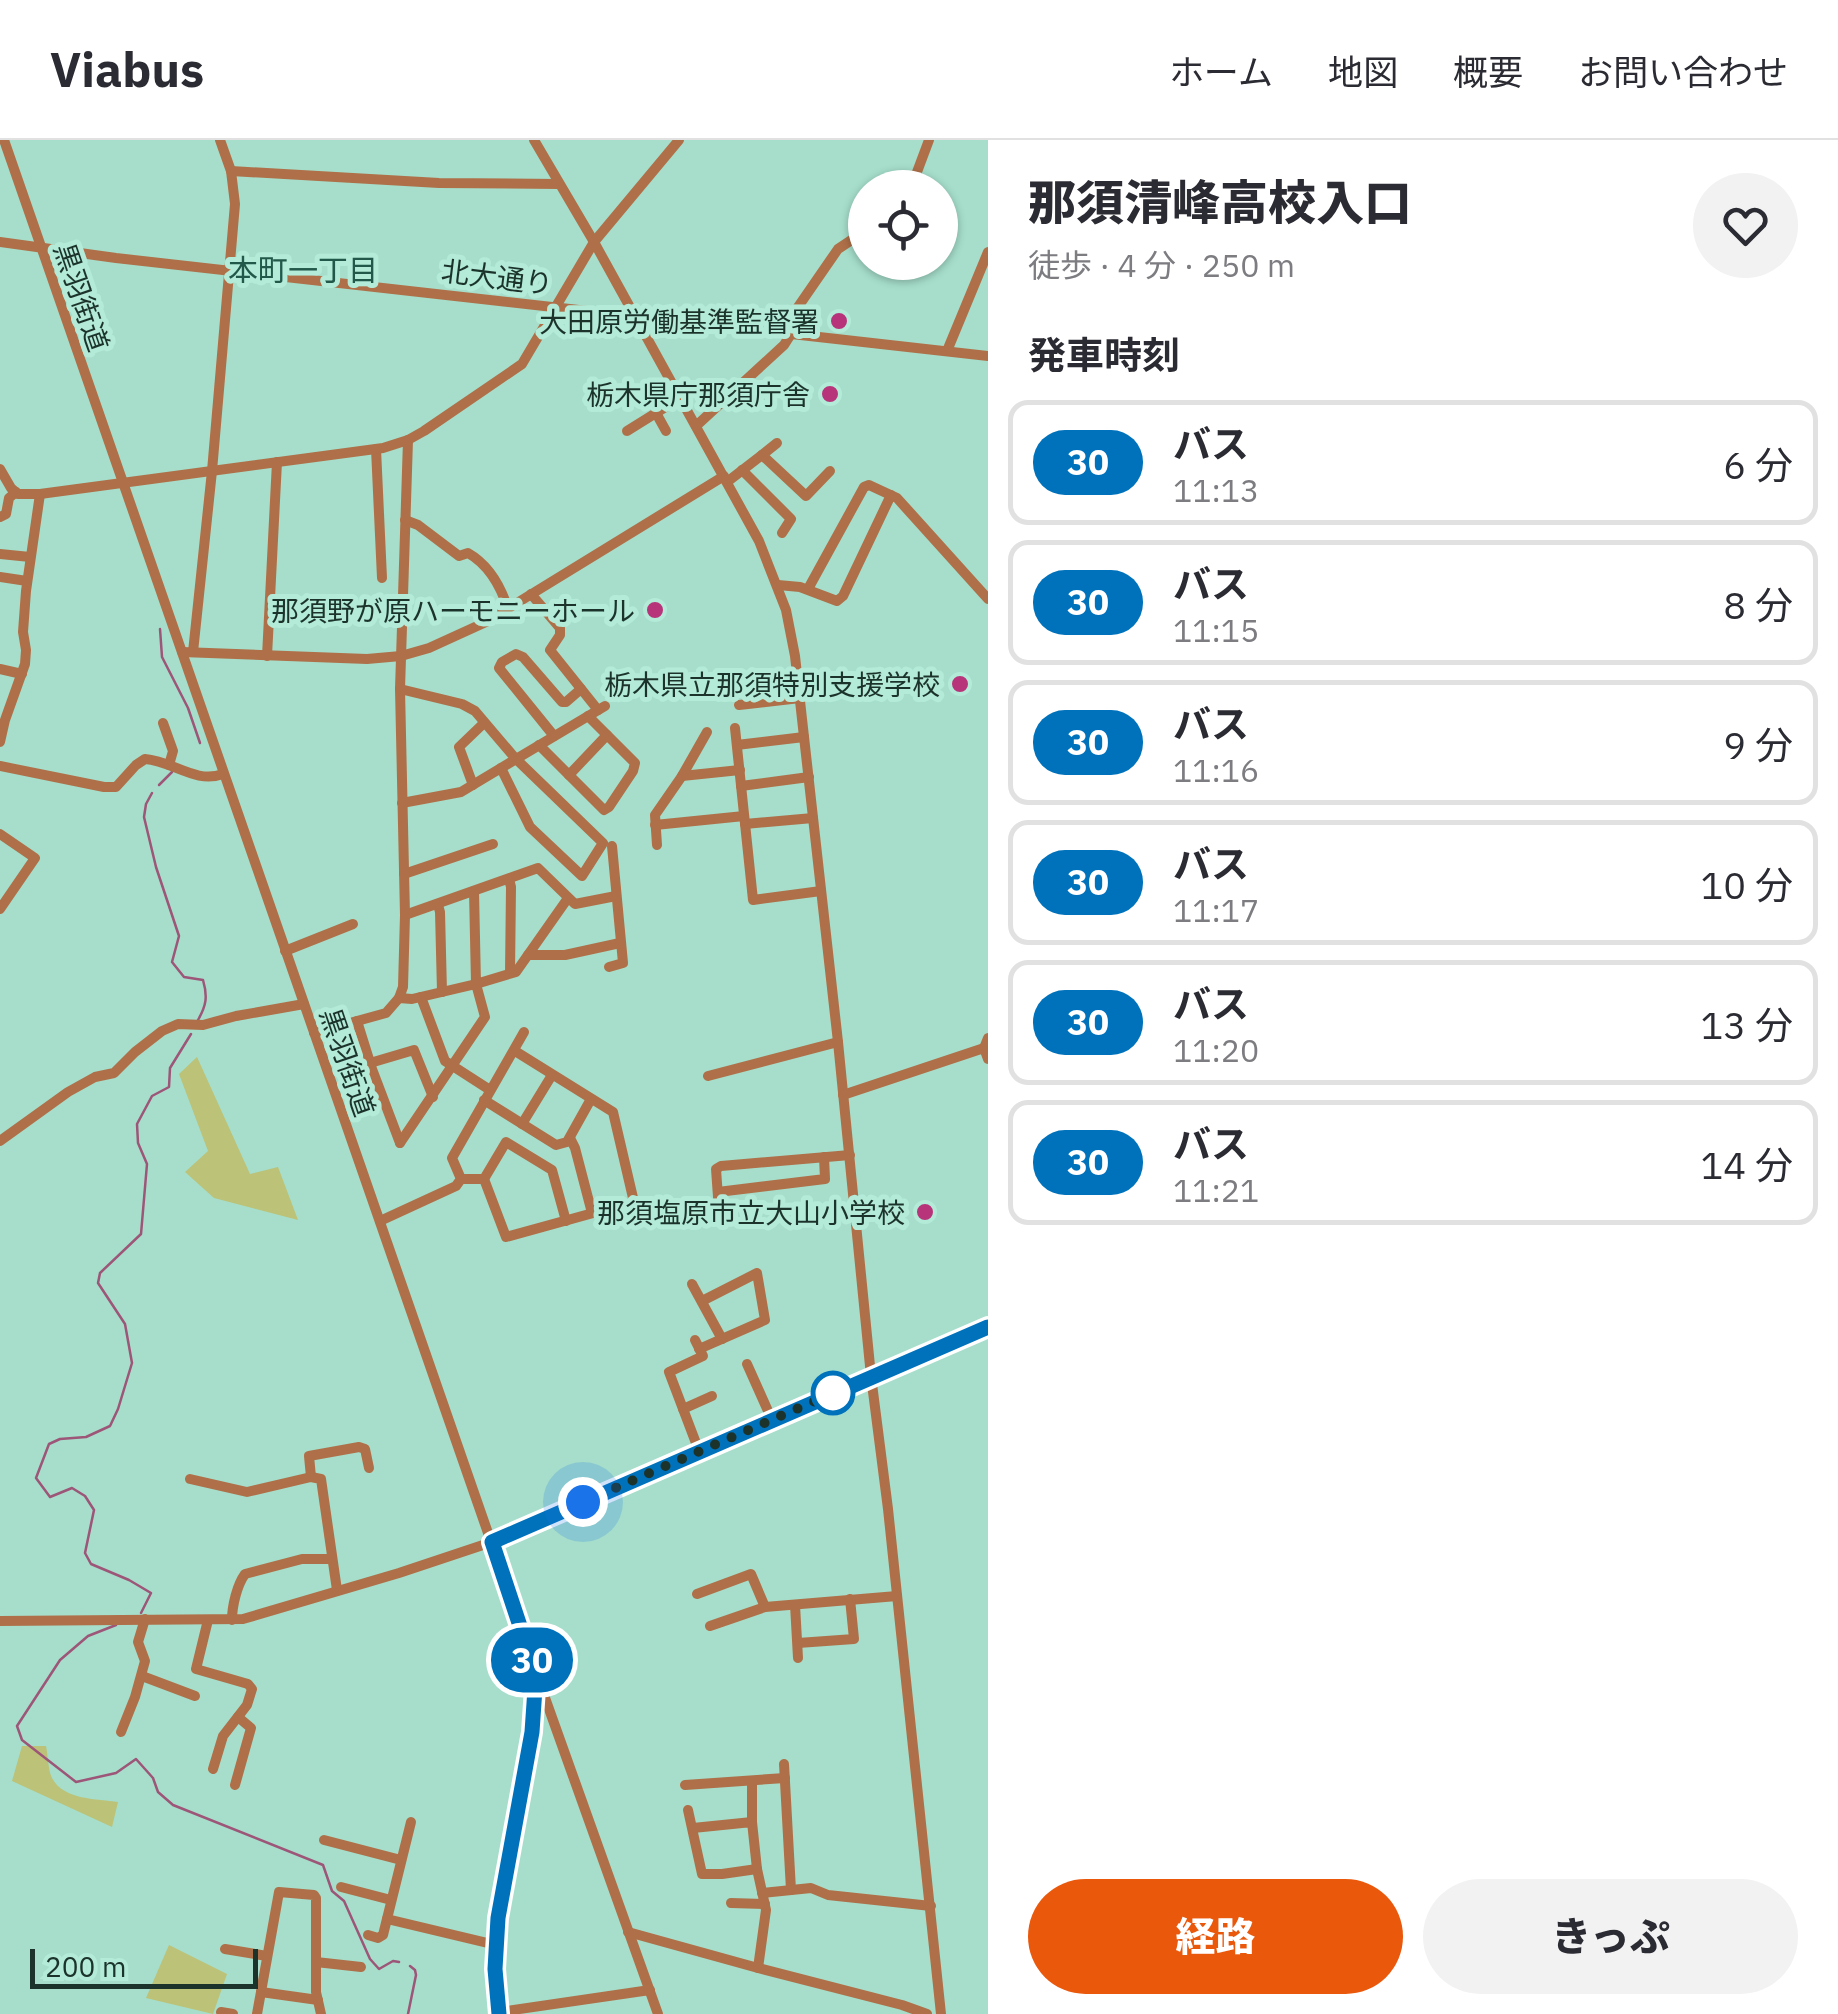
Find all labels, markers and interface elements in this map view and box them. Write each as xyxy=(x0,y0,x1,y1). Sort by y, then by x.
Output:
text: Viabus xyxy=(50,38,204,100)
text: ホーム xyxy=(1169,49,1273,95)
text: 地図 xyxy=(1328,49,1398,95)
text: 概要 xyxy=(1453,49,1523,95)
text: お問い合わせ xyxy=(1578,49,1788,95)
map controls xyxy=(848,170,958,280)
button: locate xyxy=(848,170,958,280)
text: 那須清峰高校入口 xyxy=(1028,171,1412,233)
button: heart xyxy=(1693,173,1798,278)
street label: 黒羽街道 xyxy=(46,238,118,356)
text: 徒歩 · 4 分 · 250 m xyxy=(1028,244,1295,286)
district label: 本町一丁目 xyxy=(228,250,378,289)
street label: 北大通り xyxy=(439,252,555,302)
place label: 大田原労働基準監督署 xyxy=(539,303,819,340)
marker: 大田原労働基準監督署 xyxy=(828,310,850,332)
text: 発車時刻 xyxy=(1028,330,1180,379)
place label: 栃木県庁那須庁舎 xyxy=(586,376,810,413)
marker: 栃木県庁那須庁舎 xyxy=(819,383,841,405)
text: バス xyxy=(1173,419,1249,468)
text: 30 xyxy=(1067,439,1109,485)
text: 6 分 xyxy=(1723,440,1793,489)
text: 11:13 xyxy=(1173,469,1259,511)
text: バス xyxy=(1173,559,1249,608)
text: 30 xyxy=(1067,579,1109,625)
text: 8 分 xyxy=(1723,580,1793,629)
place label: 那須野が原ハーモニーホール xyxy=(271,592,635,629)
marker: 那須野が原ハーモニーホール xyxy=(644,599,666,621)
text: 11:15 xyxy=(1173,609,1259,651)
place label: 栃木県立那須特別支援学校 xyxy=(604,666,940,703)
marker: 栃木県立那須特別支援学校 xyxy=(949,673,971,695)
text: バス xyxy=(1173,699,1249,748)
text: 30 xyxy=(1067,719,1109,765)
text: 9 分 xyxy=(1723,720,1793,769)
text: 11:16 xyxy=(1173,749,1259,791)
text: バス xyxy=(1173,839,1249,888)
text: 30 xyxy=(1067,859,1109,905)
text: 10 分 xyxy=(1700,860,1793,909)
text: 11:17 xyxy=(1173,889,1259,931)
text: バス xyxy=(1173,979,1249,1028)
text: 30 xyxy=(1067,999,1109,1045)
text: 13 分 xyxy=(1700,1000,1793,1049)
street label: 黒羽街道 xyxy=(312,1003,384,1121)
text: 11:20 xyxy=(1173,1029,1259,1071)
text: バス xyxy=(1173,1119,1249,1168)
text: 30 xyxy=(1067,1139,1109,1185)
text: 14 分 xyxy=(1700,1140,1793,1189)
text: 11:21 xyxy=(1173,1169,1259,1211)
place label: 那須塩原市立大山小学校 xyxy=(597,1194,905,1231)
marker: 那須塩原市立大山小学校 xyxy=(914,1201,936,1223)
unlabelled marker xyxy=(812,1372,854,1414)
your location xyxy=(558,1477,608,1527)
line badge: 30 xyxy=(487,1628,577,1692)
text: 30 xyxy=(511,1637,553,1683)
button: 経路 xyxy=(1028,1879,1403,1994)
button: きっぷ xyxy=(1423,1879,1798,1994)
scale bar xyxy=(30,1944,258,1988)
text: 200 m xyxy=(45,1948,126,1985)

